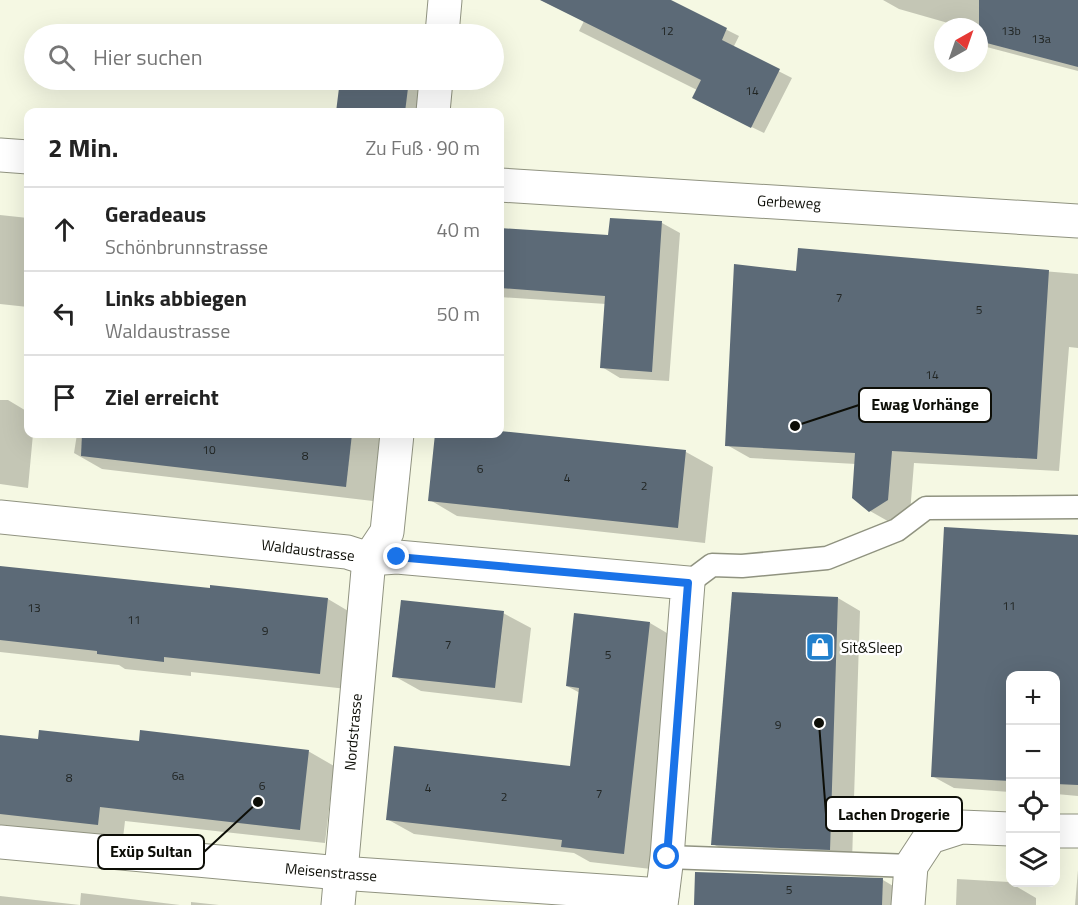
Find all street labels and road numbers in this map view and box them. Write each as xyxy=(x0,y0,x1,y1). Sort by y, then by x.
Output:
street label: Gerbeweg xyxy=(756,189,822,215)
street label: Waldaustrasse xyxy=(260,533,356,567)
street label: Nordstrasse xyxy=(338,692,368,772)
street label: Meisenstrasse xyxy=(284,857,378,887)

